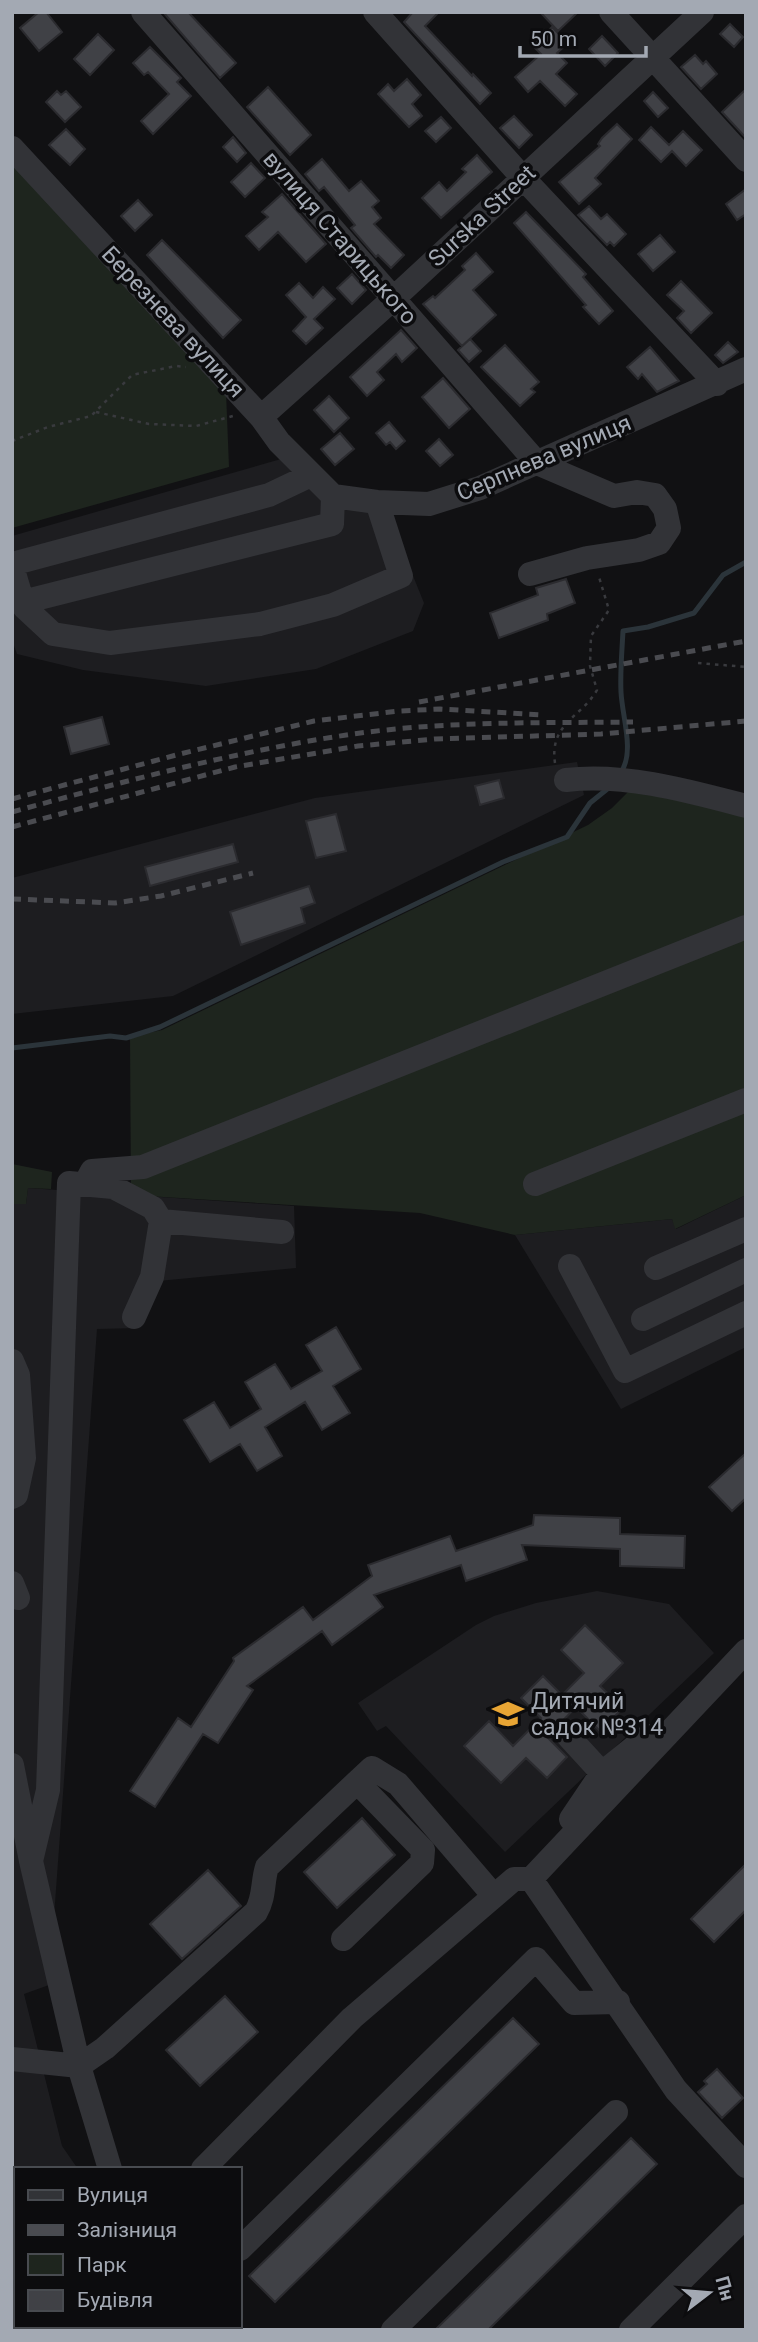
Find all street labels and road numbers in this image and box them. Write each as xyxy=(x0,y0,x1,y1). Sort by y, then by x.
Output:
street label: вулиця Старицького xyxy=(257,146,423,330)
street label: Surska Street xyxy=(423,160,541,272)
street label: Березнева вулиця xyxy=(96,241,250,403)
street label: Серпнева вулиця xyxy=(453,409,635,507)

